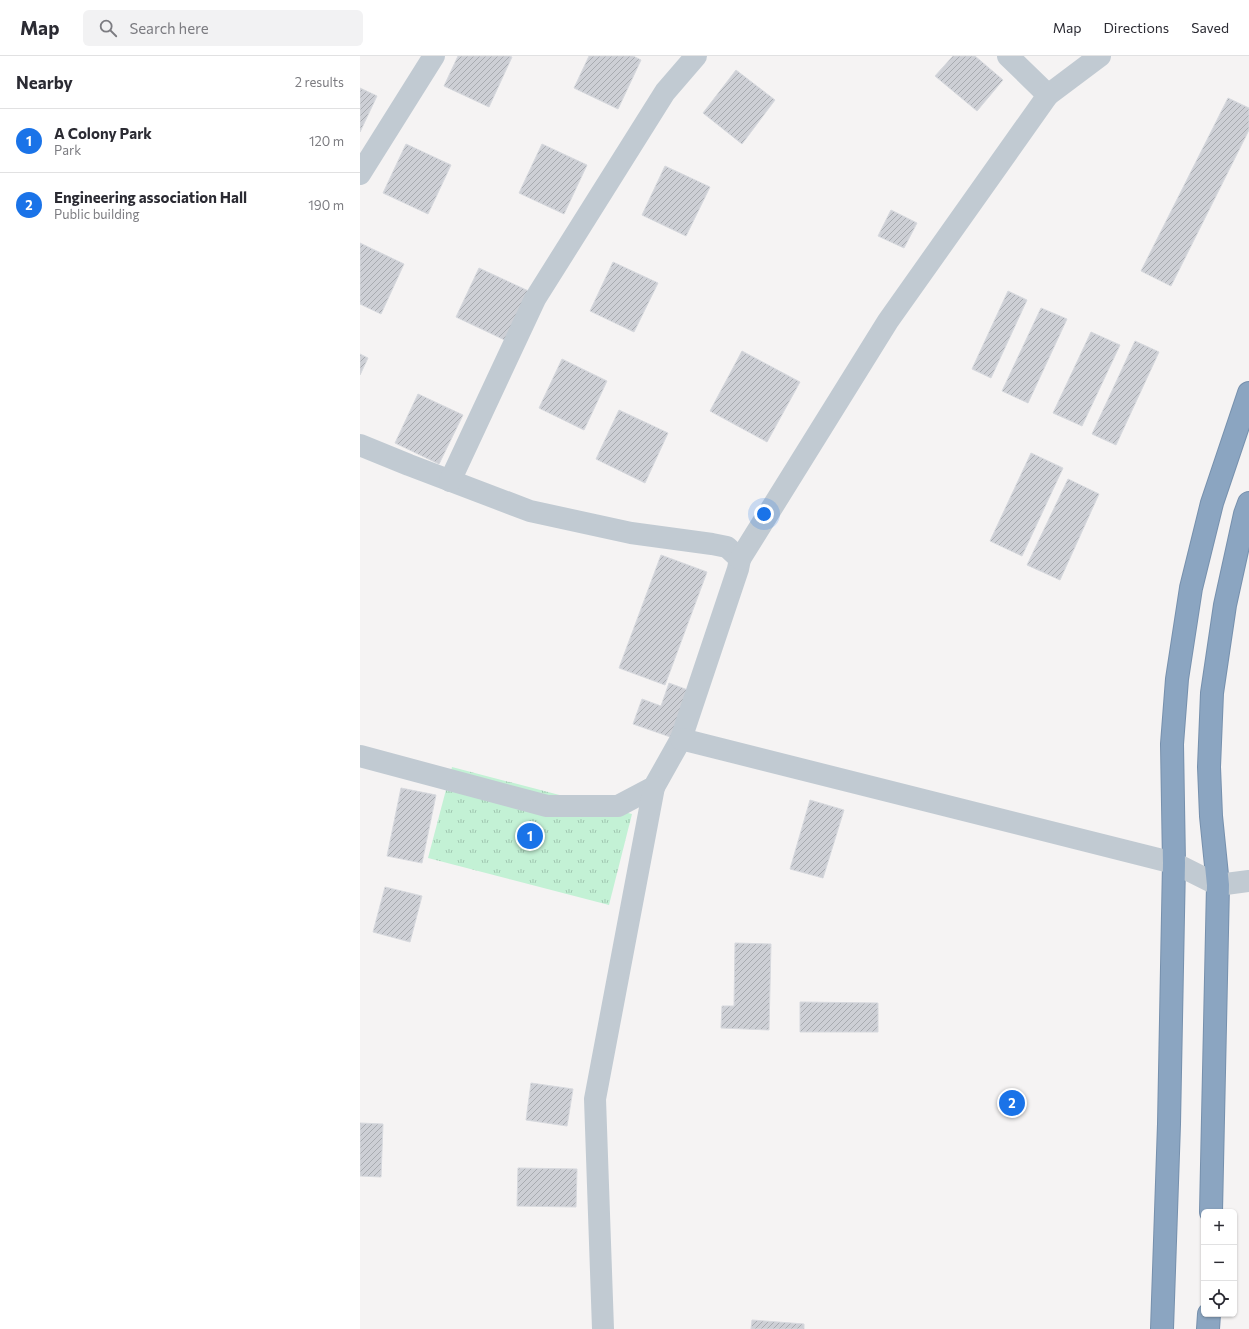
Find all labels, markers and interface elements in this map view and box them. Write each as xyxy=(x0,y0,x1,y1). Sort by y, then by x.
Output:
search box xyxy=(83,10,363,46)
text: Map xyxy=(20,16,59,39)
icon: search xyxy=(97,17,119,39)
text: Search here xyxy=(129,19,209,37)
text: Map xyxy=(1053,19,1082,36)
text: Directions xyxy=(1104,19,1169,36)
text: Saved xyxy=(1191,19,1229,36)
text: Nearby xyxy=(16,72,73,93)
text: 2 results xyxy=(295,74,344,90)
text: A Colony Park xyxy=(54,124,152,142)
text: 1 xyxy=(26,133,32,149)
text: 120 m xyxy=(309,133,344,149)
text: Park xyxy=(54,142,81,158)
text: Engineering association Hall xyxy=(54,188,247,206)
text: 2 xyxy=(25,197,33,213)
text: 190 m xyxy=(308,197,344,213)
text: Public building xyxy=(54,206,140,222)
your location xyxy=(754,504,774,524)
pin: 1 xyxy=(517,821,543,851)
pin: 2 xyxy=(999,1088,1025,1118)
map controls xyxy=(1201,1209,1237,1317)
button: + xyxy=(1201,1209,1237,1245)
button: − xyxy=(1201,1245,1237,1281)
button: locate xyxy=(1201,1281,1237,1317)

